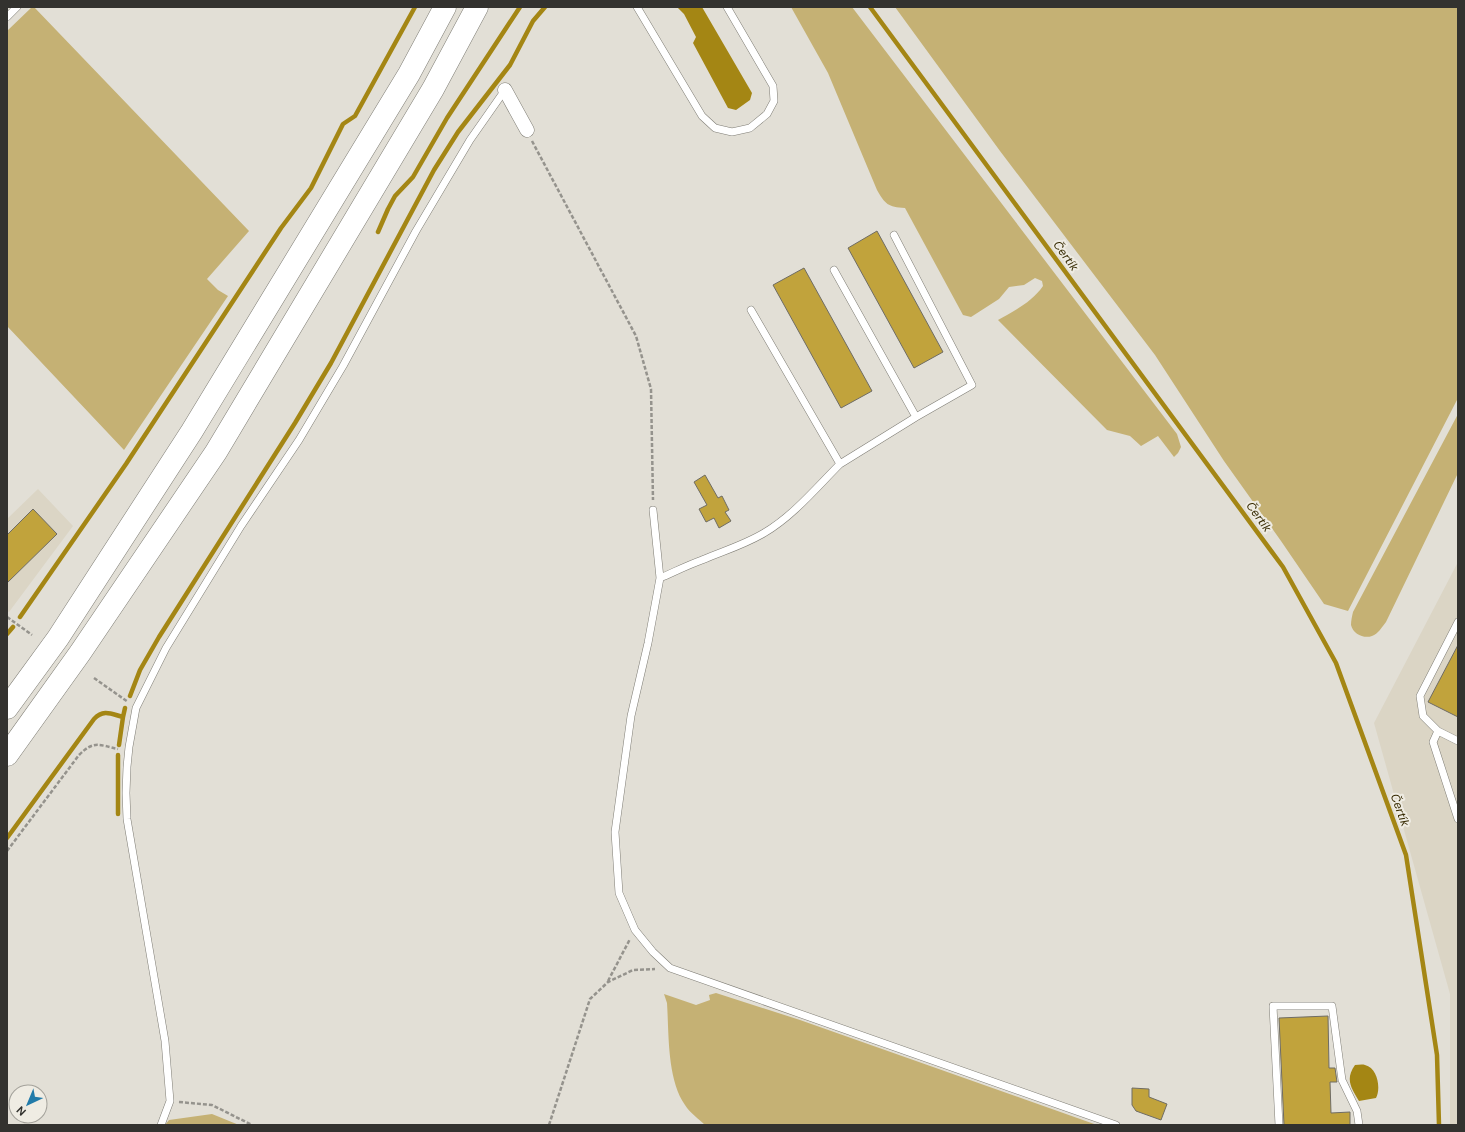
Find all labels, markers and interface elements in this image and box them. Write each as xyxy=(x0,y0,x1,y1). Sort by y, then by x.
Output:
water label: Čertík xyxy=(1050,238,1083,275)
water label: Čertík xyxy=(1243,499,1276,536)
water label: Čertík xyxy=(1387,791,1414,829)
north arrow xyxy=(8,1084,48,1124)
text: N xyxy=(13,1103,29,1119)

